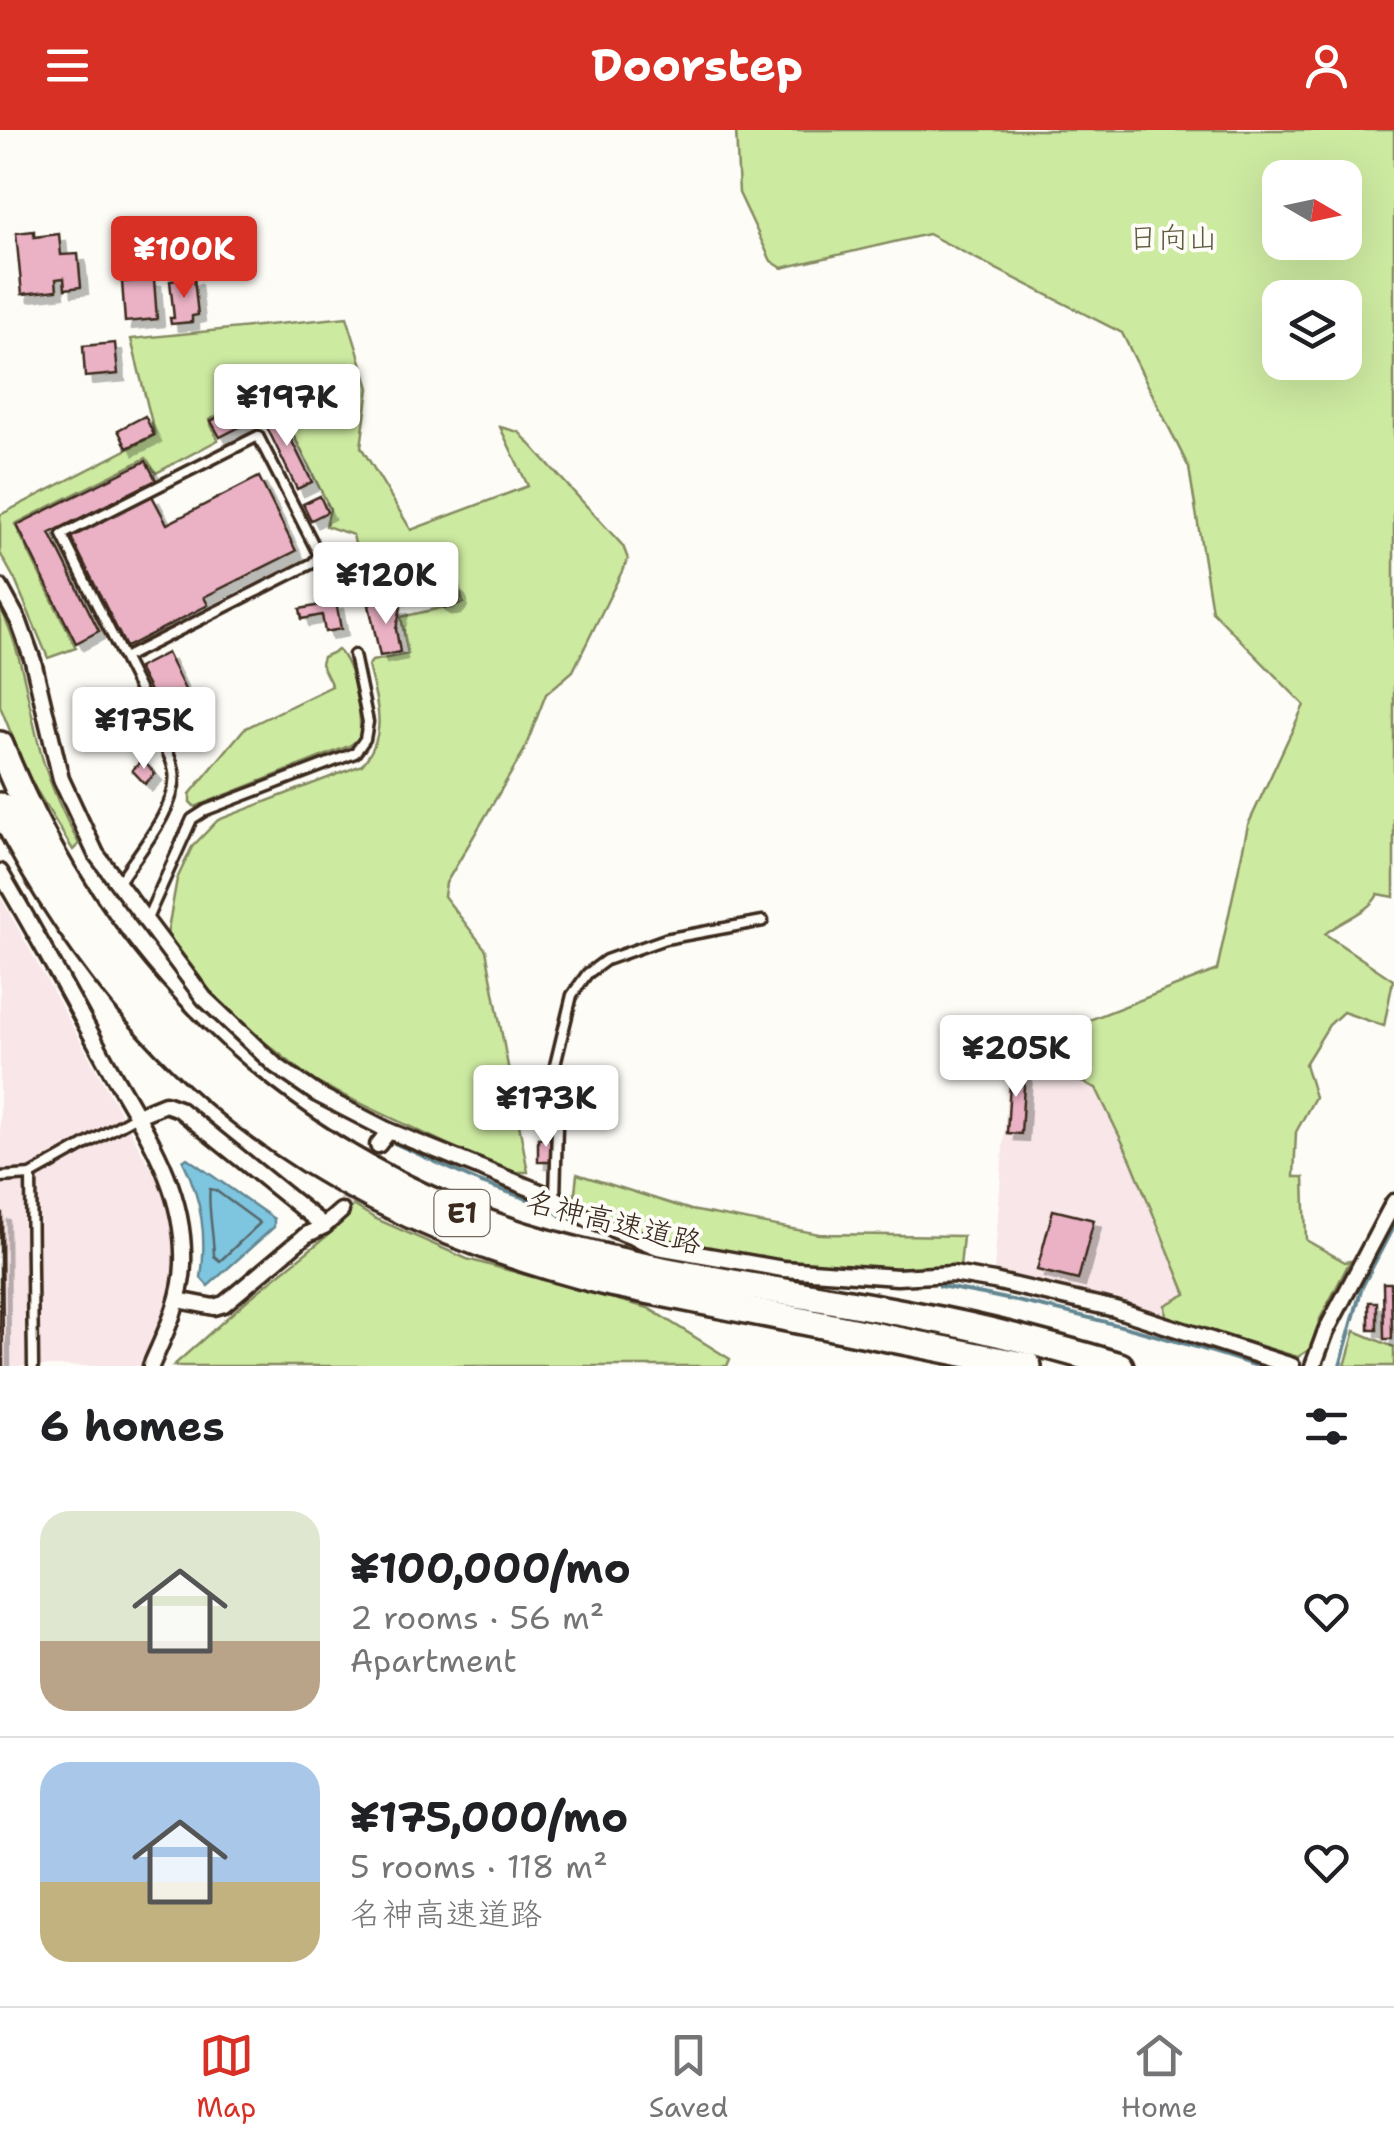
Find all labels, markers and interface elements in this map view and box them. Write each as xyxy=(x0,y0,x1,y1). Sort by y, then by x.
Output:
text: Doorstep xyxy=(591,35,803,95)
icon: menu xyxy=(40,38,95,93)
icon: person xyxy=(1299,38,1354,93)
north arrow xyxy=(1262,160,1362,260)
map controls xyxy=(1262,160,1362,380)
pin: ¥100K xyxy=(114,216,254,301)
park label: 日向山 xyxy=(1128,217,1218,258)
text: ¥100K xyxy=(133,227,235,270)
button: layers xyxy=(1262,280,1362,380)
pin: ¥197K xyxy=(217,364,357,449)
text: ¥197K xyxy=(236,375,338,418)
pin: ¥120K xyxy=(316,542,456,627)
text: ¥120K xyxy=(335,553,437,596)
pin: ¥175K xyxy=(74,687,214,772)
text: ¥175K xyxy=(94,698,194,741)
pin: ¥205K xyxy=(946,1015,1086,1100)
text: ¥205K xyxy=(962,1026,1070,1069)
pin: ¥173K xyxy=(476,1065,616,1150)
text: ¥173K xyxy=(495,1076,597,1119)
street label: 名神高速道路 xyxy=(522,1180,706,1263)
road number: E1 xyxy=(434,1190,490,1236)
text: 6 homes xyxy=(40,1398,225,1454)
icon: filters xyxy=(1299,1399,1354,1454)
text: ¥100,000/mo xyxy=(350,1540,631,1596)
icon: home xyxy=(120,1551,240,1671)
icon: heart xyxy=(1299,1584,1354,1639)
text: 2 rooms · 56 m² xyxy=(350,1596,604,1639)
text: Apartment xyxy=(350,1639,517,1682)
text: ¥175,000/mo xyxy=(350,1789,628,1845)
icon: home xyxy=(120,1802,240,1922)
icon: heart xyxy=(1299,1835,1354,1890)
text: 5 rooms · 118 m² xyxy=(350,1845,608,1888)
text: 名神高速道路 xyxy=(350,1892,542,1935)
tab: Map xyxy=(196,2028,256,2126)
tab: Saved xyxy=(649,2028,728,2126)
tab: Home xyxy=(1121,2028,1198,2126)

